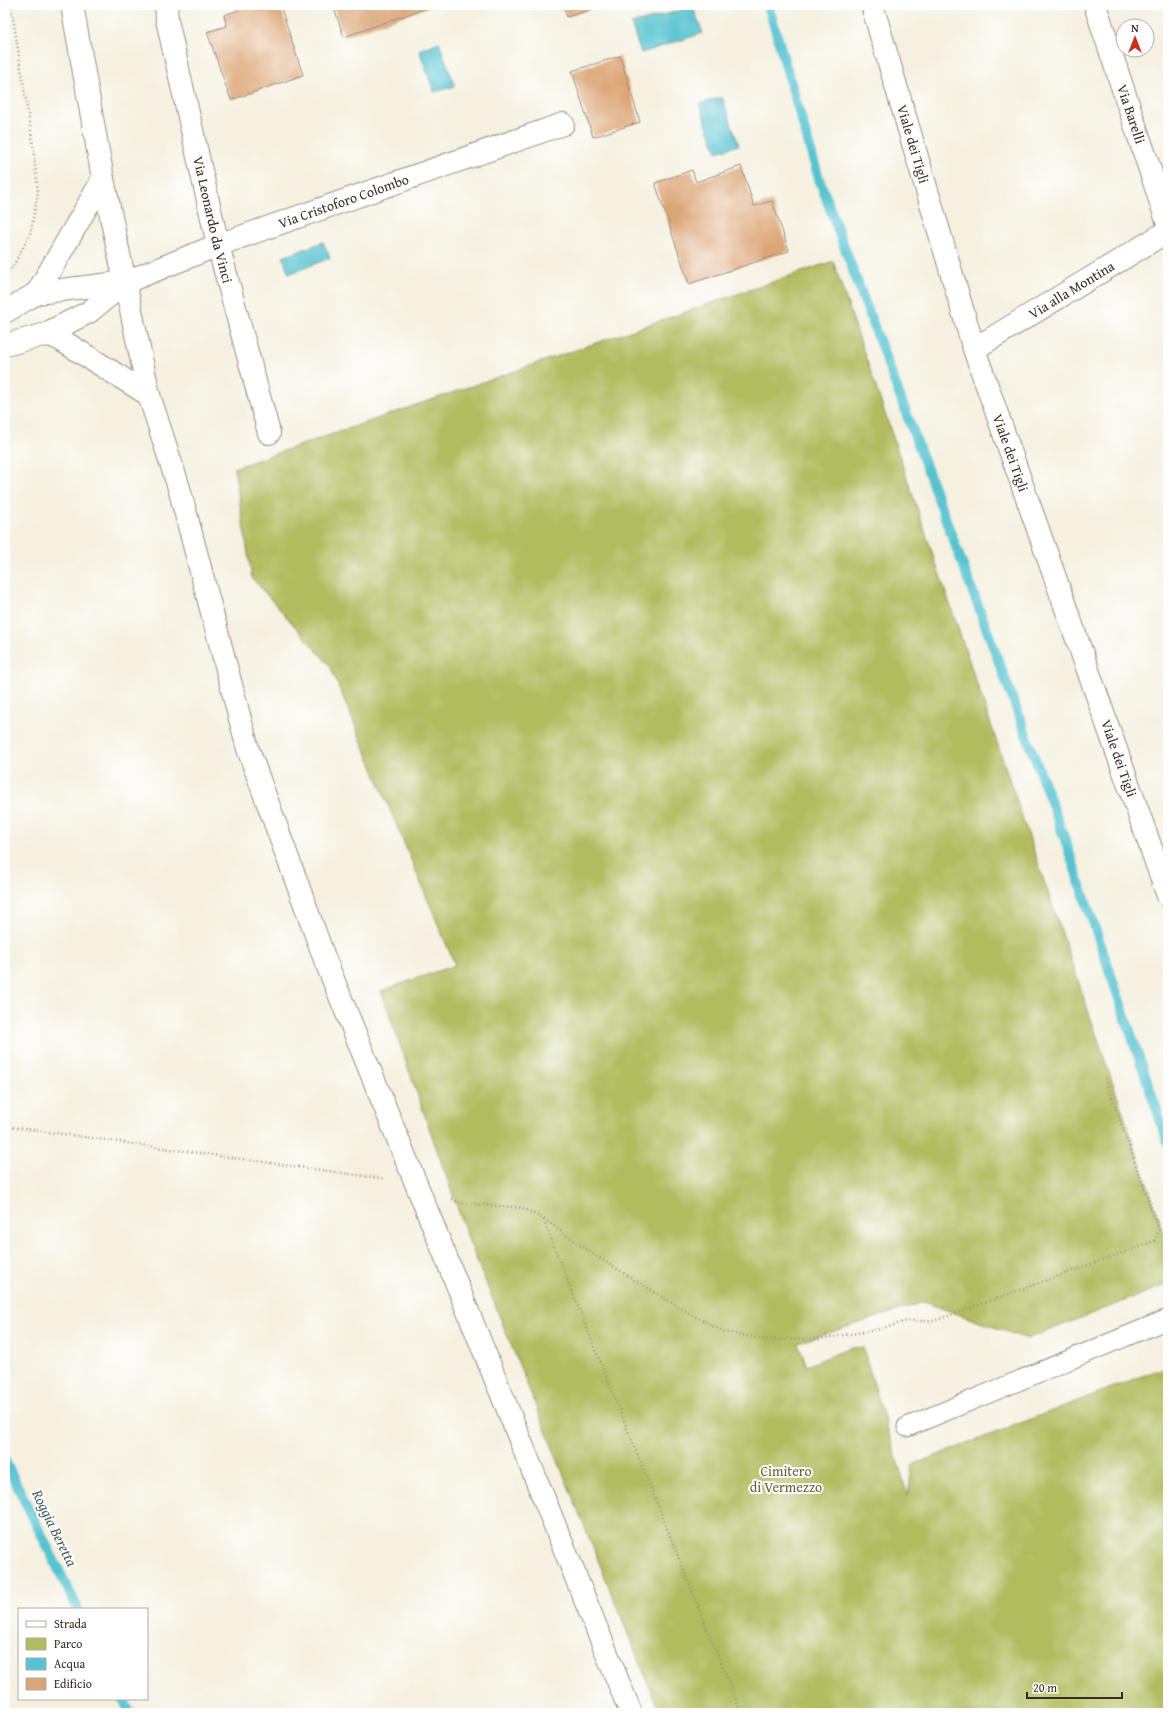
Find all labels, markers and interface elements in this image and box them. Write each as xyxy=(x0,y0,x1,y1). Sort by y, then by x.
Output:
north arrow xyxy=(1115,18,1155,58)
text: N xyxy=(1131,20,1139,36)
street label: Via Barelli xyxy=(1112,82,1151,146)
street label: Viale dei Tigli xyxy=(892,102,934,186)
street label: Via Leonardo da Vinci xyxy=(188,154,238,285)
street label: Via Cristoforo Colombo xyxy=(276,169,411,233)
street label: Via alla Montina xyxy=(1025,256,1118,323)
street label: Viale dei Tigli xyxy=(988,411,1034,494)
street label: Viale dei Tigli xyxy=(1096,717,1142,800)
park label: Cimitero di Vermezzo xyxy=(750,1461,822,1497)
water label: Roggia Beretta xyxy=(27,1485,83,1570)
legend xyxy=(18,1608,148,1700)
text: Strada xyxy=(54,1615,87,1632)
text: Parco xyxy=(54,1635,82,1652)
text: Acqua xyxy=(54,1655,85,1672)
scale bar xyxy=(1027,1674,1122,1700)
text: Edificio xyxy=(54,1675,92,1692)
text: 20 m xyxy=(1033,1679,1057,1696)

